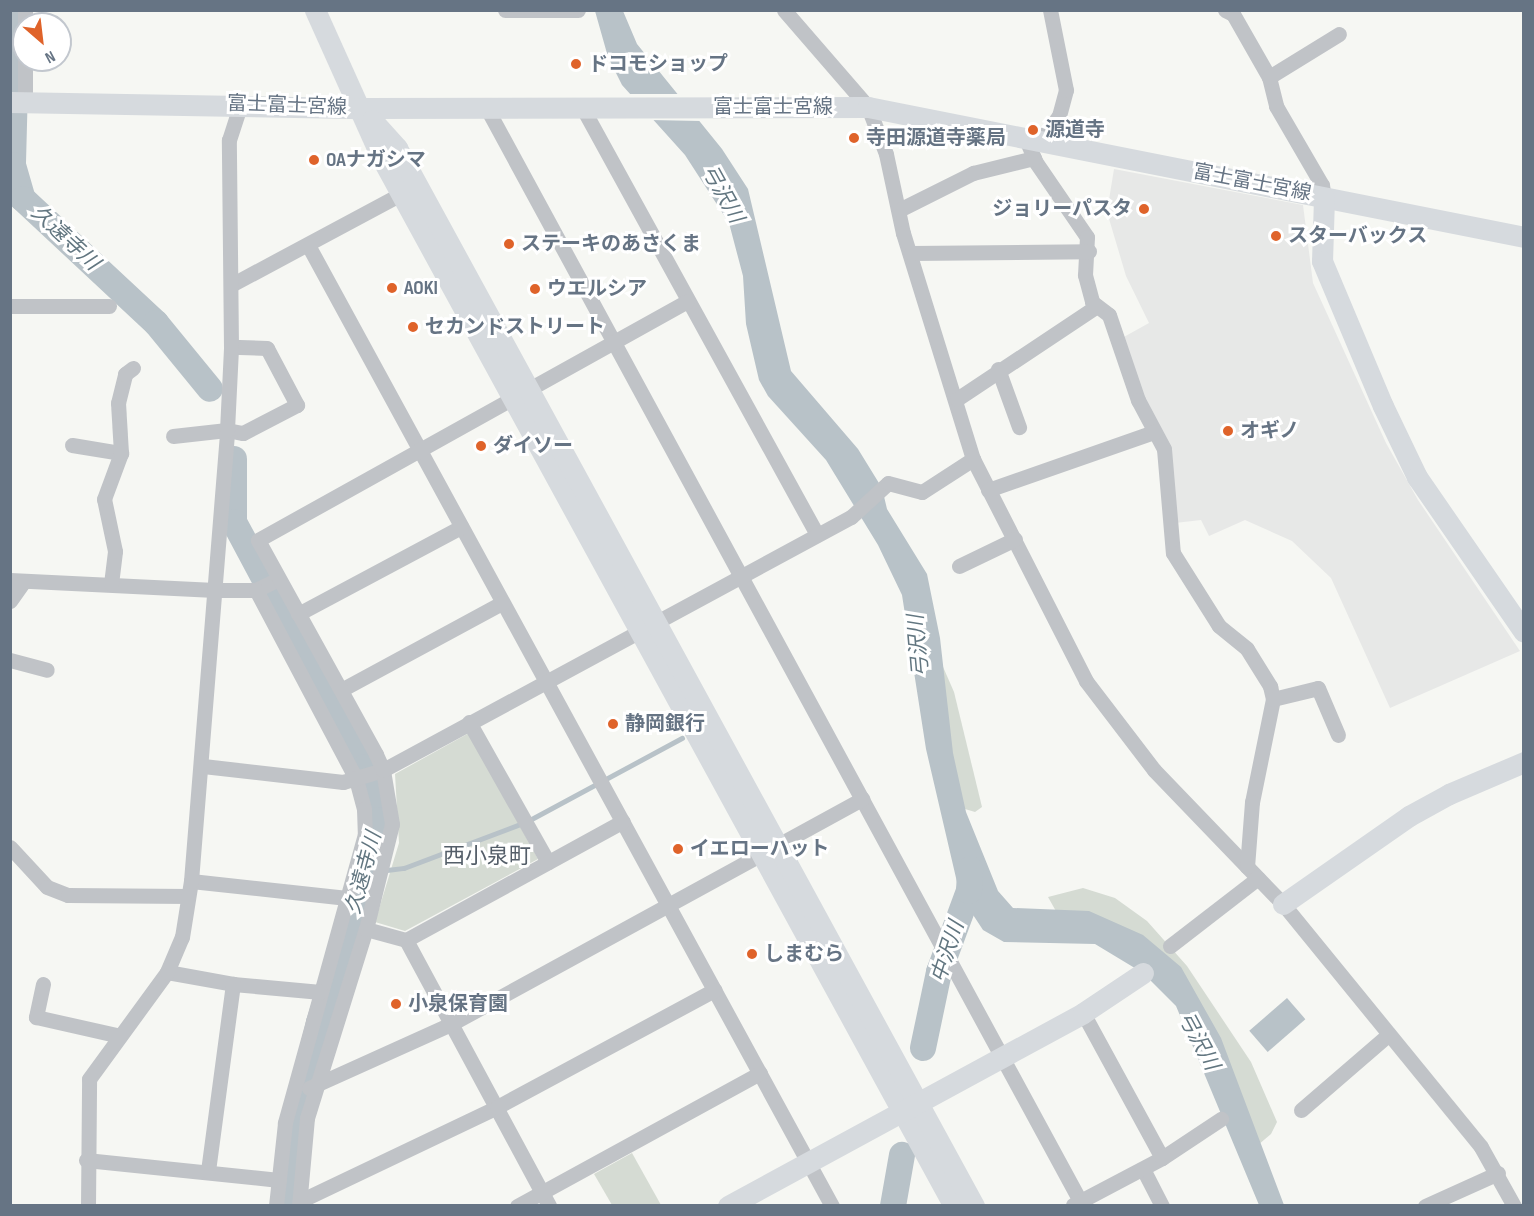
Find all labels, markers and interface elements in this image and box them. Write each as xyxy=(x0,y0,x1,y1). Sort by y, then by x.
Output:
north arrow xyxy=(12,12,72,72)
text: N xyxy=(42,46,58,67)
place label: ドコモショップ xyxy=(588,52,728,76)
marker: ドコモショップ xyxy=(569,57,583,71)
street label: 富士富士宮線 xyxy=(227,92,347,120)
street label: 富士富士宮線 xyxy=(713,95,833,119)
place label: 源道寺 xyxy=(1045,118,1105,142)
marker: 源道寺 xyxy=(1026,123,1040,137)
place label: 寺田源道寺薬局 xyxy=(866,126,1006,150)
marker: 寺田源道寺薬局 xyxy=(847,131,861,145)
place label: OAナガシマ xyxy=(326,148,426,172)
marker: OAナガシマ xyxy=(307,153,321,167)
water label: 弓沢川 xyxy=(696,160,748,228)
street label: 富士富士宮線 xyxy=(1191,160,1313,206)
place label: ジョリーパスタ xyxy=(992,197,1132,221)
water label: 久遠寺川 xyxy=(26,200,104,276)
marker: ジョリーパスタ xyxy=(1137,202,1151,216)
place label: スターバックス xyxy=(1288,224,1428,248)
marker: スターバックス xyxy=(1269,229,1283,243)
place label: ステーキのあさくま xyxy=(521,232,701,256)
marker: ステーキのあさくま xyxy=(502,237,516,251)
place label: AOKI xyxy=(404,276,438,300)
place label: ウエルシア xyxy=(547,277,647,301)
marker: AOKI xyxy=(385,281,399,295)
marker: ウエルシア xyxy=(528,282,542,296)
place label: セカンドストリート xyxy=(425,315,605,339)
marker: セカンドストリート xyxy=(406,320,420,334)
place label: オギノ xyxy=(1240,419,1300,443)
marker: オギノ xyxy=(1221,424,1235,438)
place label: ダイソー xyxy=(493,434,573,458)
marker: ダイソー xyxy=(474,439,488,453)
water label: 弓沢川 xyxy=(904,614,934,678)
place label: 静岡銀行 xyxy=(625,712,705,736)
marker: 静岡銀行 xyxy=(606,717,620,731)
water label: 久遠寺川 xyxy=(341,829,387,917)
place label: イエローハット xyxy=(690,837,830,861)
marker: イエローハット xyxy=(671,842,685,856)
district label: 西小泉町 xyxy=(443,844,531,870)
water label: 中沢川 xyxy=(926,918,970,986)
place label: しまむら xyxy=(764,942,844,966)
marker: しまむら xyxy=(745,947,759,961)
place label: 小泉保育園 xyxy=(408,992,508,1016)
marker: 小泉保育園 xyxy=(389,997,403,1011)
water label: 弓沢川 xyxy=(1172,1007,1224,1075)

